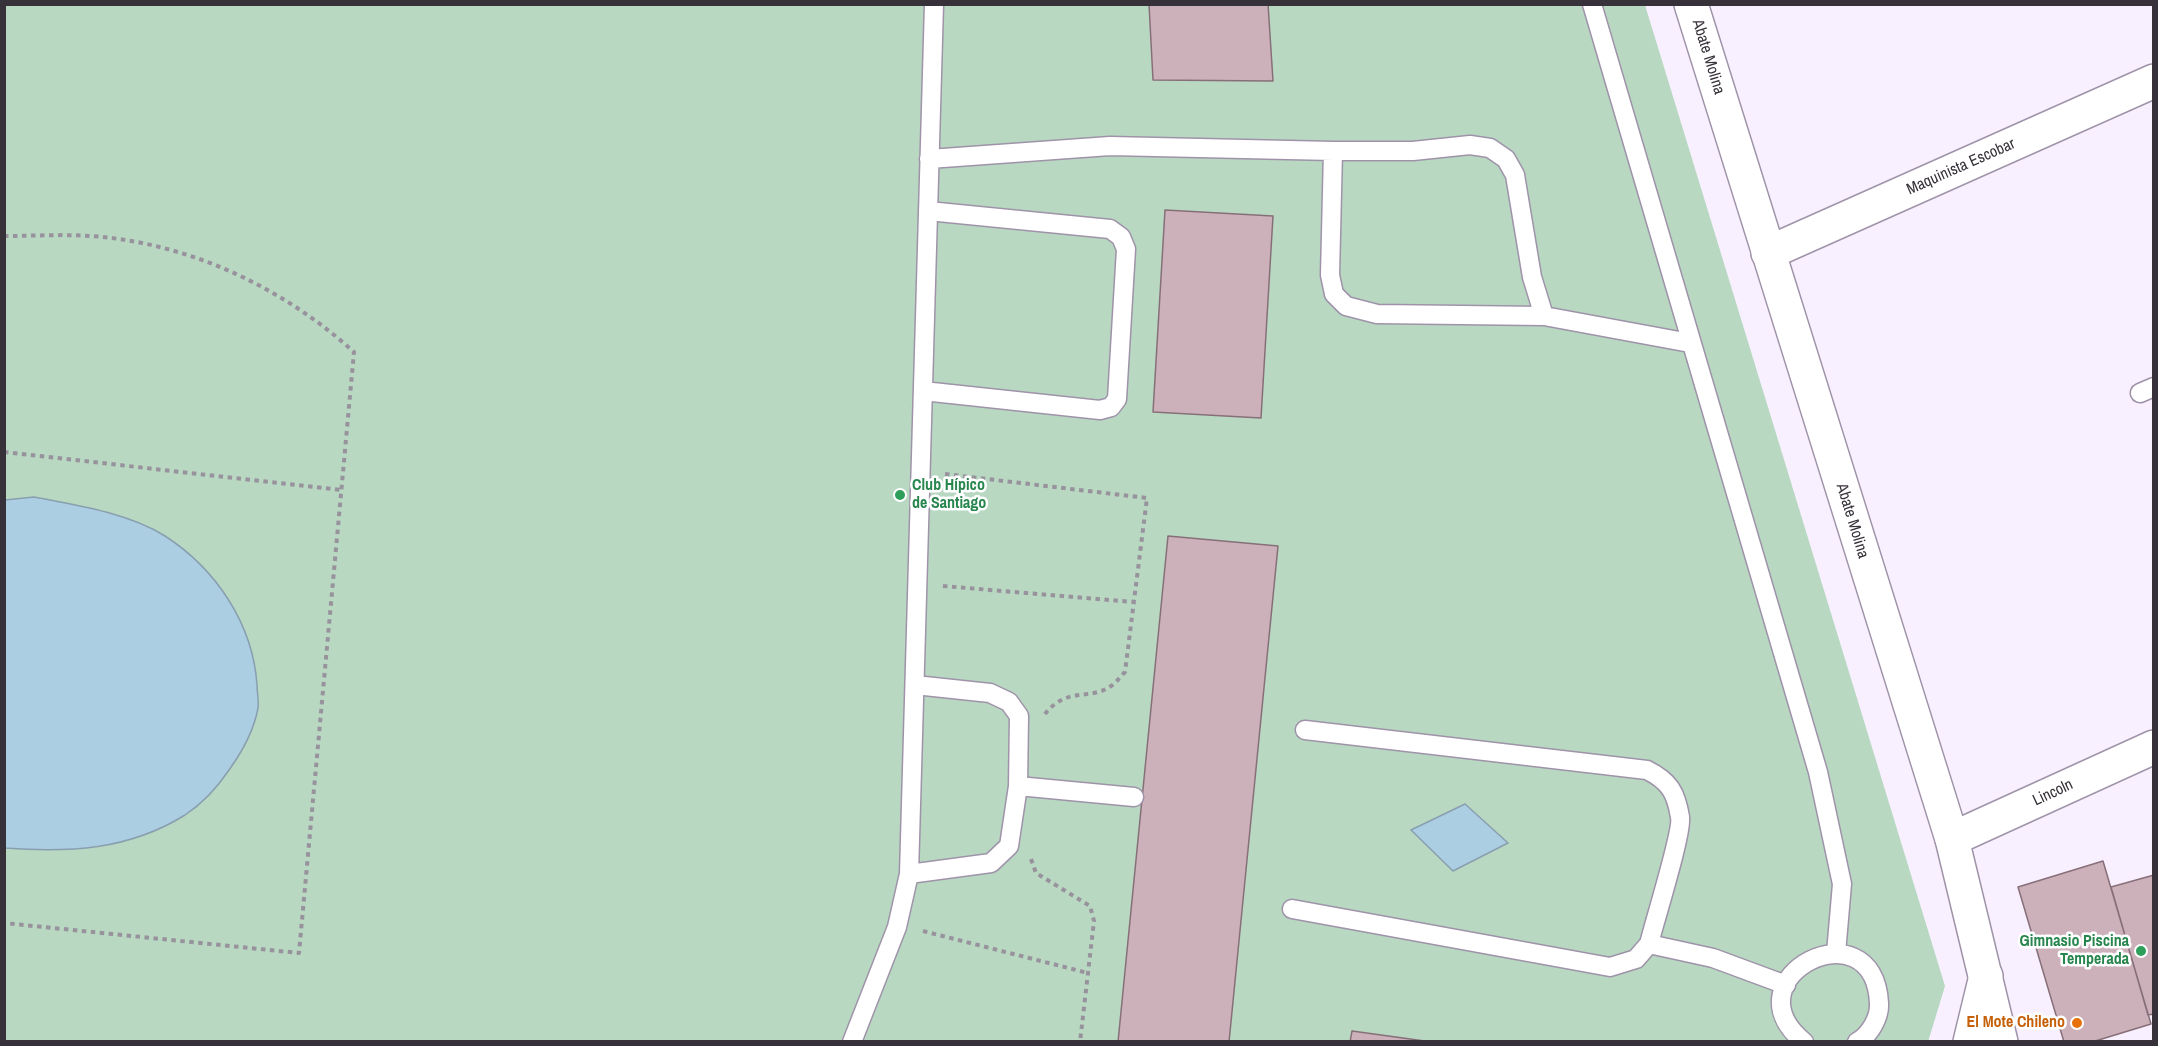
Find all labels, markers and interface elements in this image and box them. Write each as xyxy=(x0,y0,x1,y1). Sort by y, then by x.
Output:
street label: Abate Molina xyxy=(1688,17,1728,97)
street label: Maquinista Escobar xyxy=(1904,134,2018,200)
place label: Club Hípico de Santiago xyxy=(912,476,986,514)
street label: Abate Molina xyxy=(1832,481,1872,561)
marker: Club Hípico de Santiago xyxy=(893,488,907,502)
street label: Lincoln xyxy=(2030,775,2076,811)
place label: Gimnasio Piscina Temperada xyxy=(2020,932,2129,970)
marker: Gimnasio Piscina Temperada xyxy=(2134,944,2148,958)
place label: El Mote Chileno xyxy=(1967,1013,2065,1033)
marker: El Mote Chileno xyxy=(2070,1016,2084,1030)

